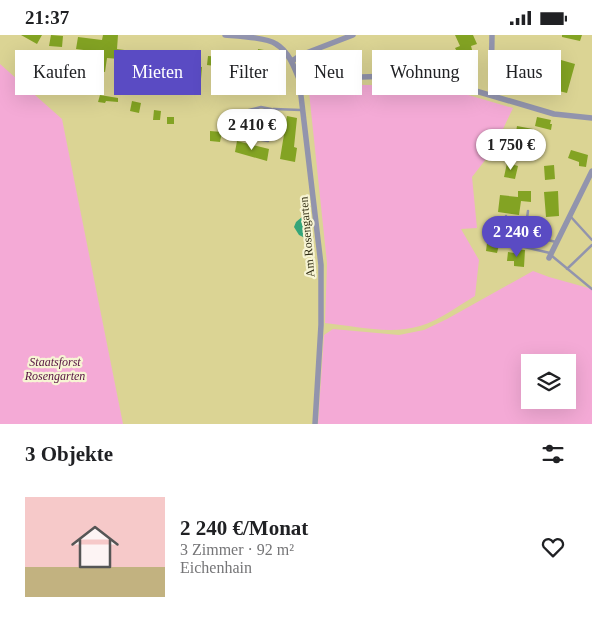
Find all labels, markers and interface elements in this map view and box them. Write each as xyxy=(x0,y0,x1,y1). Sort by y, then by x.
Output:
text: 21:37 xyxy=(25,7,69,28)
chip: Kaufen xyxy=(15,50,104,95)
chip: Mieten xyxy=(114,50,201,95)
chip: Filter xyxy=(211,50,286,95)
chip: Neu xyxy=(296,50,362,95)
chip: Wohnung xyxy=(372,50,478,95)
chip: Haus xyxy=(488,50,561,95)
pin: 2 410 € xyxy=(206,109,298,151)
text: 2 410 € xyxy=(228,116,276,133)
pin: 1 750 € xyxy=(465,129,557,171)
text: 1 750 € xyxy=(487,136,535,153)
street label: Am Rosengarten xyxy=(296,196,318,278)
pin: 2 240 € xyxy=(471,215,563,258)
text: 2 240 € xyxy=(493,223,541,240)
map controls xyxy=(521,354,576,409)
button: layers xyxy=(521,354,576,409)
park label: Staatsforst Rosengarten xyxy=(24,355,85,383)
icon: filters xyxy=(539,440,567,468)
text: 3 Objekte xyxy=(25,442,113,466)
text: 2 240 €/Monat xyxy=(180,516,308,540)
icon: home xyxy=(65,517,125,577)
icon: heart xyxy=(539,533,567,561)
text: 3 Zimmer · 92 m² xyxy=(180,541,294,558)
text: Eichenhain xyxy=(180,559,252,576)

